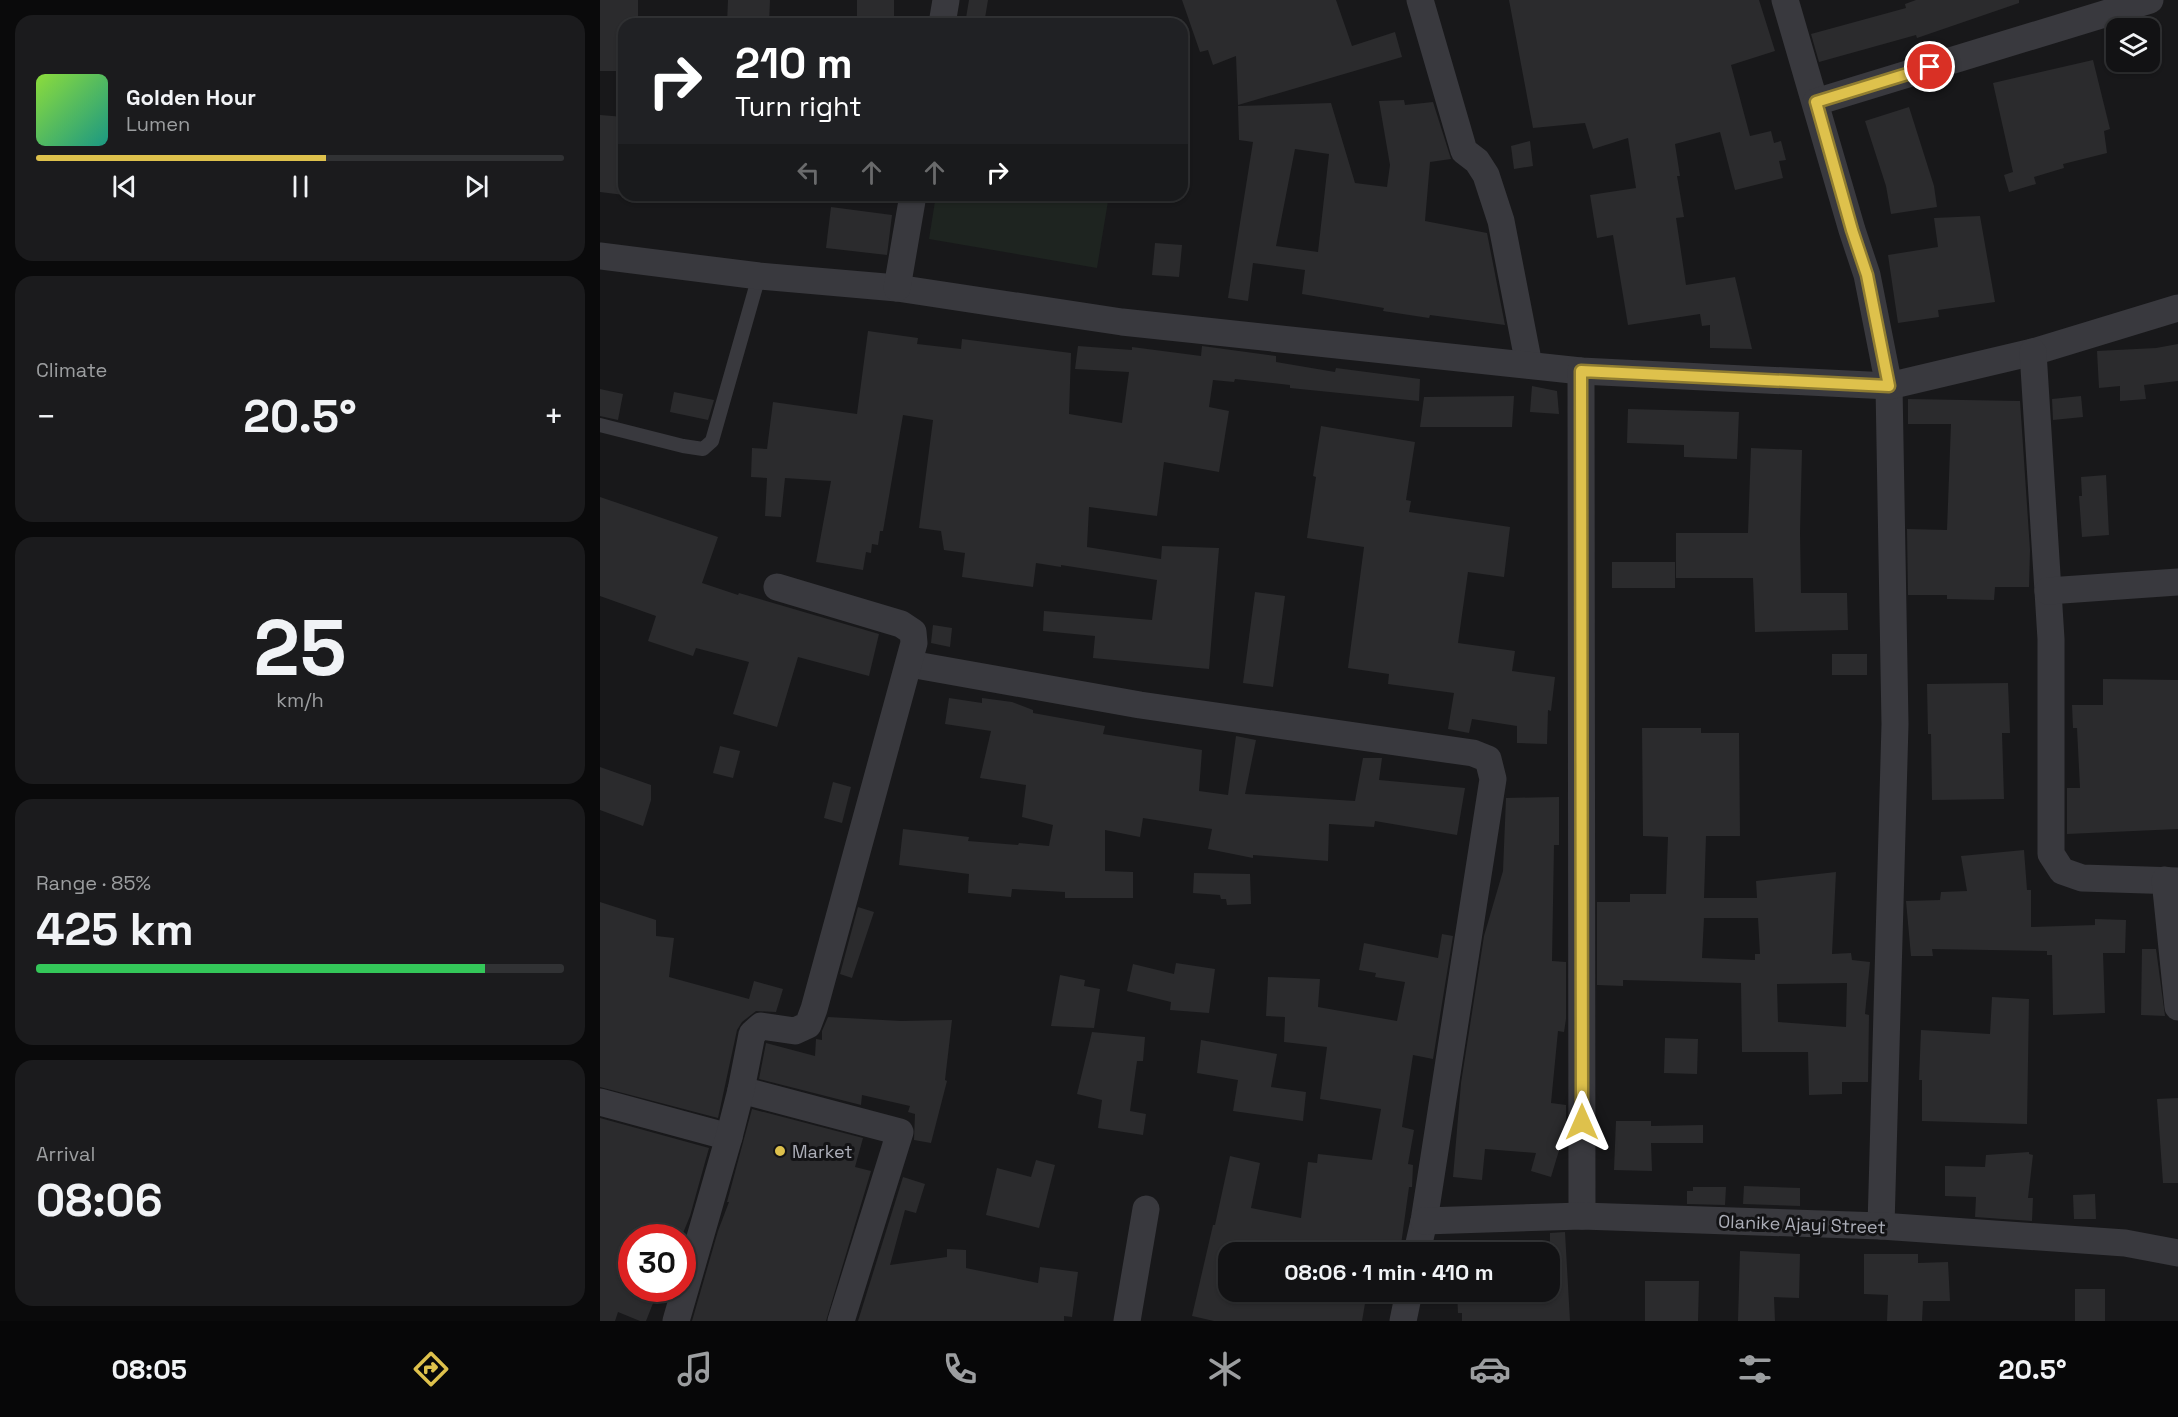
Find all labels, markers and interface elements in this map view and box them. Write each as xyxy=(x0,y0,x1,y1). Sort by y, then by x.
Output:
map controls xyxy=(2106,18,2160,72)
button: layers xyxy=(2106,18,2160,72)
text: 210 m xyxy=(735,37,853,90)
pin xyxy=(1904,41,1955,92)
icon: right xyxy=(636,42,714,120)
icon: arrive xyxy=(1913,50,1946,83)
text: Golden Hour xyxy=(126,83,256,111)
text: Turn right xyxy=(735,89,862,124)
text: Lumen xyxy=(126,111,190,137)
icon: left xyxy=(792,156,825,189)
icon: ahead xyxy=(855,156,888,189)
icon: ahead xyxy=(918,156,951,189)
icon: right xyxy=(981,156,1014,189)
icon: previous xyxy=(108,170,141,203)
icon: pause xyxy=(284,170,317,203)
icon: next xyxy=(460,170,493,203)
text: Climate xyxy=(36,357,107,383)
text: 20.5° xyxy=(243,388,357,445)
text: − xyxy=(36,396,56,438)
text: + xyxy=(544,396,564,438)
text: 25 xyxy=(253,598,347,698)
text: km/h xyxy=(276,687,324,713)
text: Range · 85% xyxy=(36,870,151,896)
text: 425 km xyxy=(36,901,194,958)
position arrow xyxy=(1550,1090,1614,1154)
place label: Market xyxy=(792,1140,853,1163)
text: Arrival xyxy=(36,1141,95,1167)
marker: Market xyxy=(773,1144,787,1158)
text: 08:06 xyxy=(36,1172,163,1229)
street label: Olanike Ajayi Street xyxy=(1718,1210,1886,1238)
speed limit sign: 30 xyxy=(618,1224,696,1302)
text: 08:06 · 1 min · 410 m xyxy=(1284,1258,1494,1286)
icon: directions xyxy=(410,1348,452,1390)
icon: music xyxy=(674,1348,716,1390)
icon: phone xyxy=(939,1348,981,1390)
icon: climate xyxy=(1204,1348,1246,1390)
icon: car xyxy=(1469,1348,1511,1390)
icon: filters xyxy=(1734,1348,1776,1390)
text: 08:05 xyxy=(111,1352,187,1387)
text: 20.5° xyxy=(1998,1352,2067,1387)

